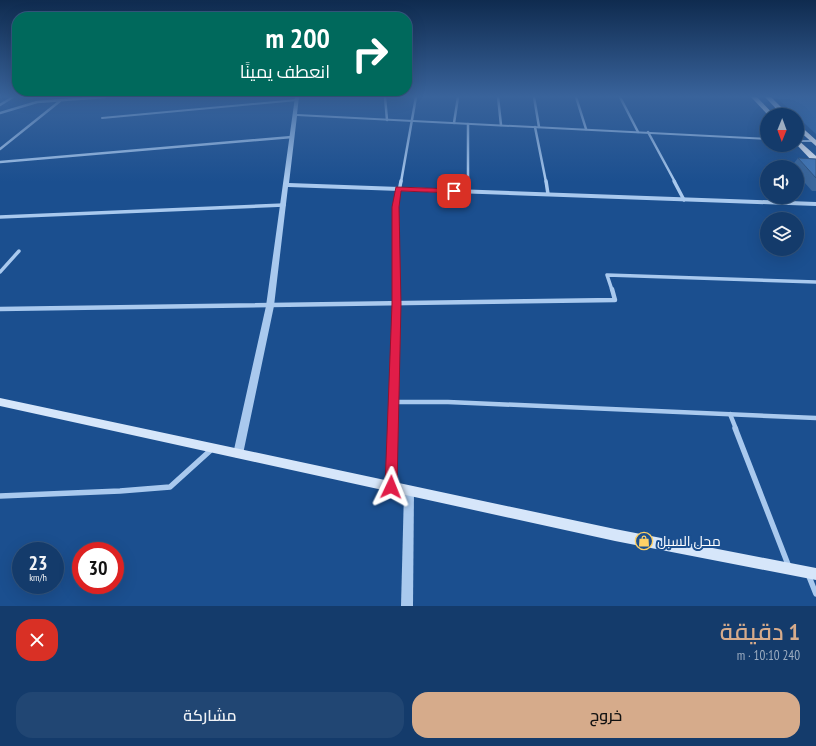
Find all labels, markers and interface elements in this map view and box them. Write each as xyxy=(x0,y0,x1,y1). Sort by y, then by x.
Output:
text: 200 m xyxy=(266,19,330,56)
icon: right xyxy=(344,28,396,80)
text: انعطف يمينًا xyxy=(240,60,330,83)
north arrow xyxy=(760,108,804,152)
map controls xyxy=(760,108,804,256)
button: sound xyxy=(760,160,804,204)
pin xyxy=(437,174,471,208)
icon: arrive xyxy=(443,180,465,202)
button: layers xyxy=(760,212,804,256)
position arrow xyxy=(370,466,412,508)
shop icon: محل السبل xyxy=(634,531,654,551)
place label: محل السبل xyxy=(657,532,721,550)
speed limit sign: 30 xyxy=(72,542,124,594)
text: 23 xyxy=(28,550,48,576)
text: km/h xyxy=(29,571,47,584)
text: 1 دقيقة xyxy=(720,616,800,647)
button: close xyxy=(16,619,58,661)
text: 240 m · 10:10 xyxy=(737,647,800,664)
button: مشاركة xyxy=(16,692,404,738)
button: خروج xyxy=(412,692,800,738)

